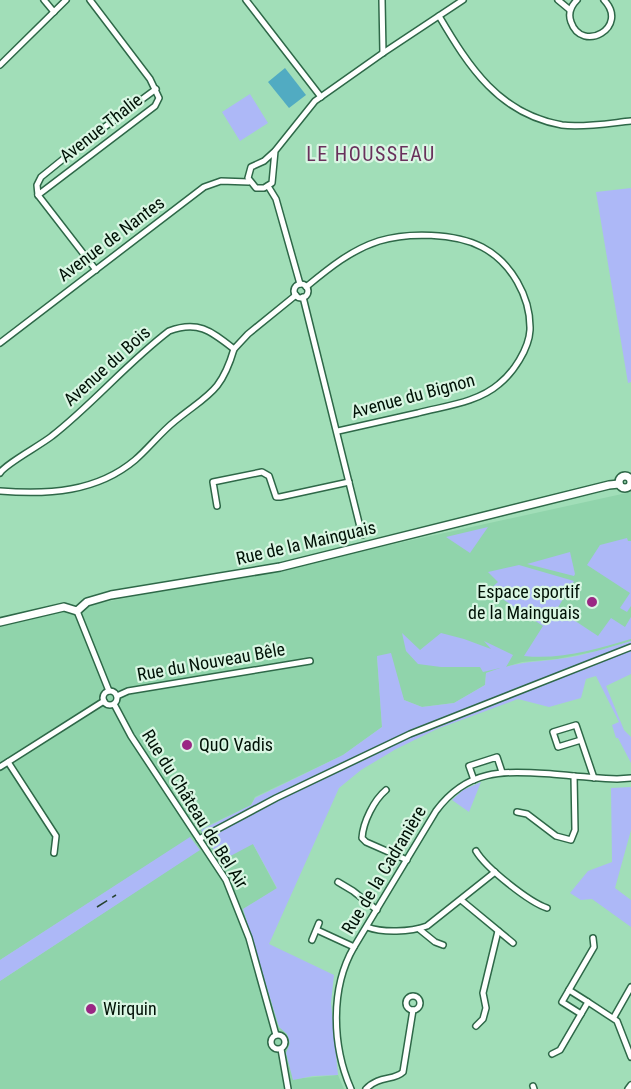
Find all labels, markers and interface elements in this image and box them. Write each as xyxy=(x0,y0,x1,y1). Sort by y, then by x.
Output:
street label: Avenue Thalie xyxy=(55,89,146,166)
district label: LE HOUSSEAU xyxy=(306,142,436,166)
street label: Avenue de Nantes xyxy=(53,192,168,285)
street label: Avenue du Bois xyxy=(59,321,154,410)
street label: Avenue du Bignon xyxy=(349,369,477,422)
street label: Rue de la Mainguais xyxy=(234,516,378,569)
place label: Espace sportif de la Mainguais xyxy=(468,581,580,623)
marker: Espace sportif de la Mainguais xyxy=(585,595,599,609)
street label: Rue du Nouveau Bêle xyxy=(135,638,286,685)
street label: Rue du Château de Bel Air xyxy=(138,725,253,892)
place label: QuO Vadis xyxy=(199,734,273,755)
marker: QuO Vadis xyxy=(180,738,194,752)
street label: Rue de la Cadranière xyxy=(337,802,430,938)
place label: Wirquin xyxy=(103,998,157,1019)
marker: Wirquin xyxy=(84,1002,98,1016)

